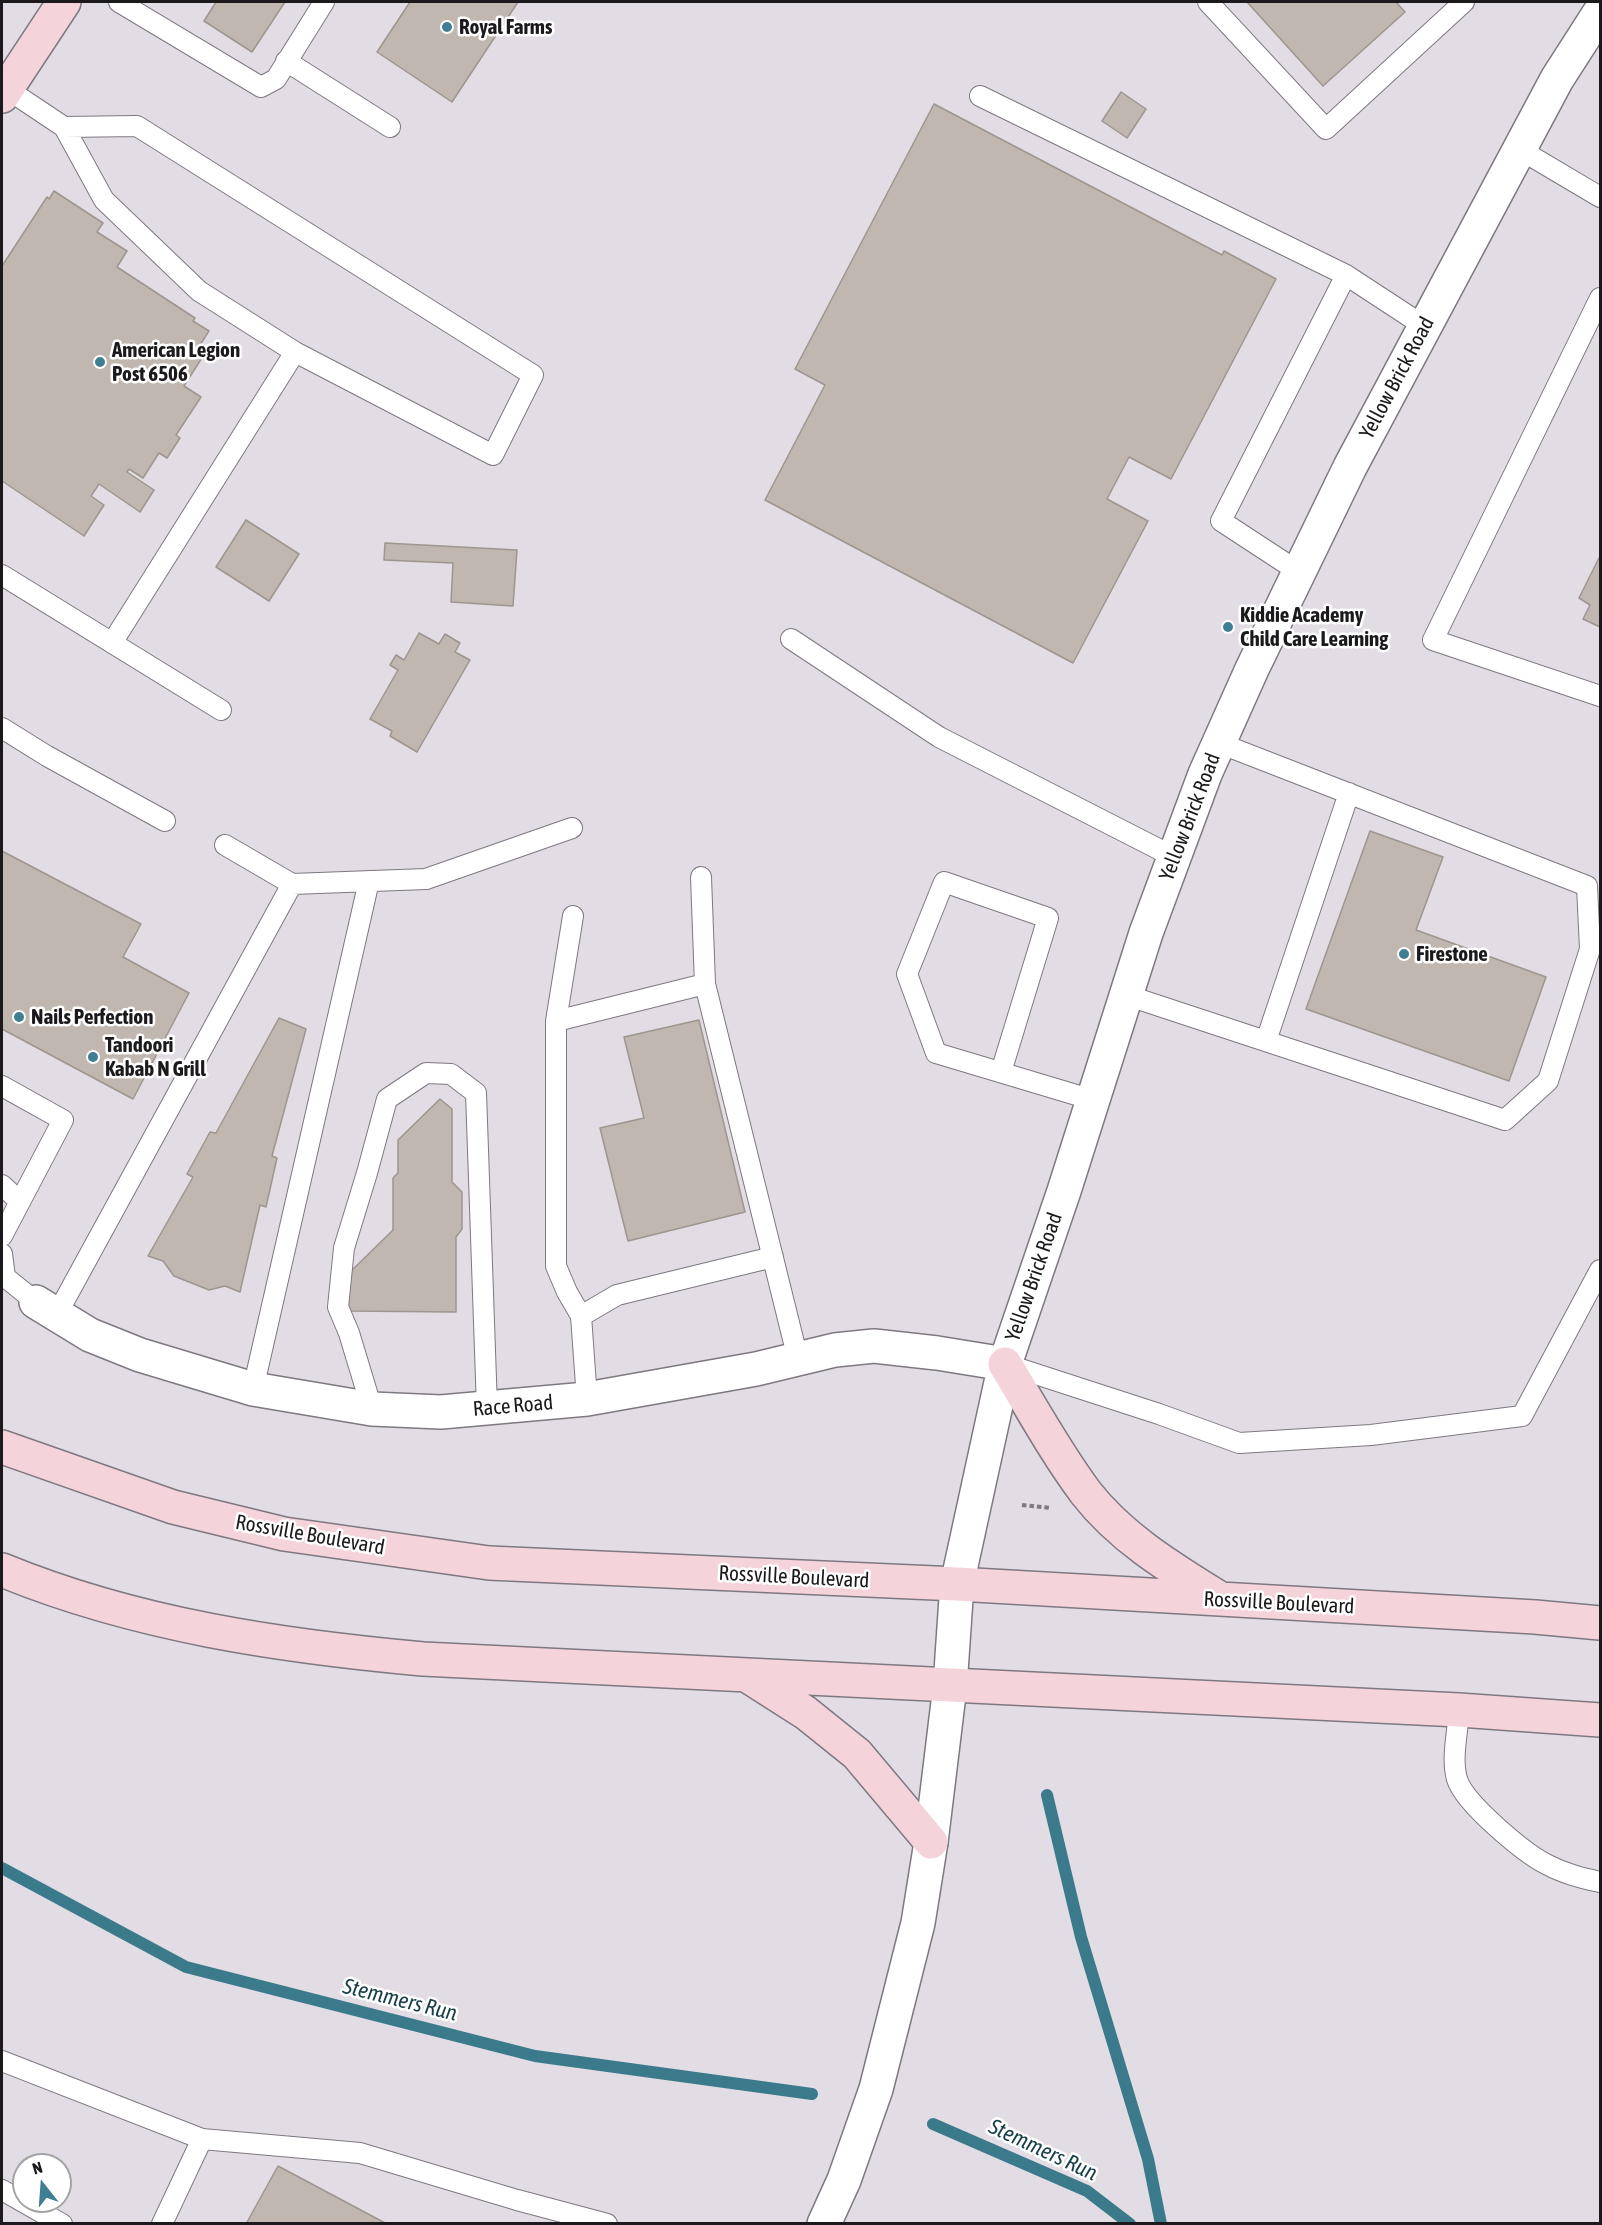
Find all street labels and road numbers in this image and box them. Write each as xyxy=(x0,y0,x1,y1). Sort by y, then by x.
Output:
street label: Yellow Brick Road xyxy=(1354,313,1440,443)
street label: Yellow Brick Road xyxy=(1154,750,1226,884)
street label: Yellow Brick Road xyxy=(1000,1209,1068,1345)
street label: Race Road xyxy=(472,1390,554,1422)
street label: Rossville Boulevard xyxy=(233,1509,387,1561)
street label: Rossville Boulevard xyxy=(718,1560,870,1594)
street label: Rossville Boulevard xyxy=(1203,1586,1355,1620)

